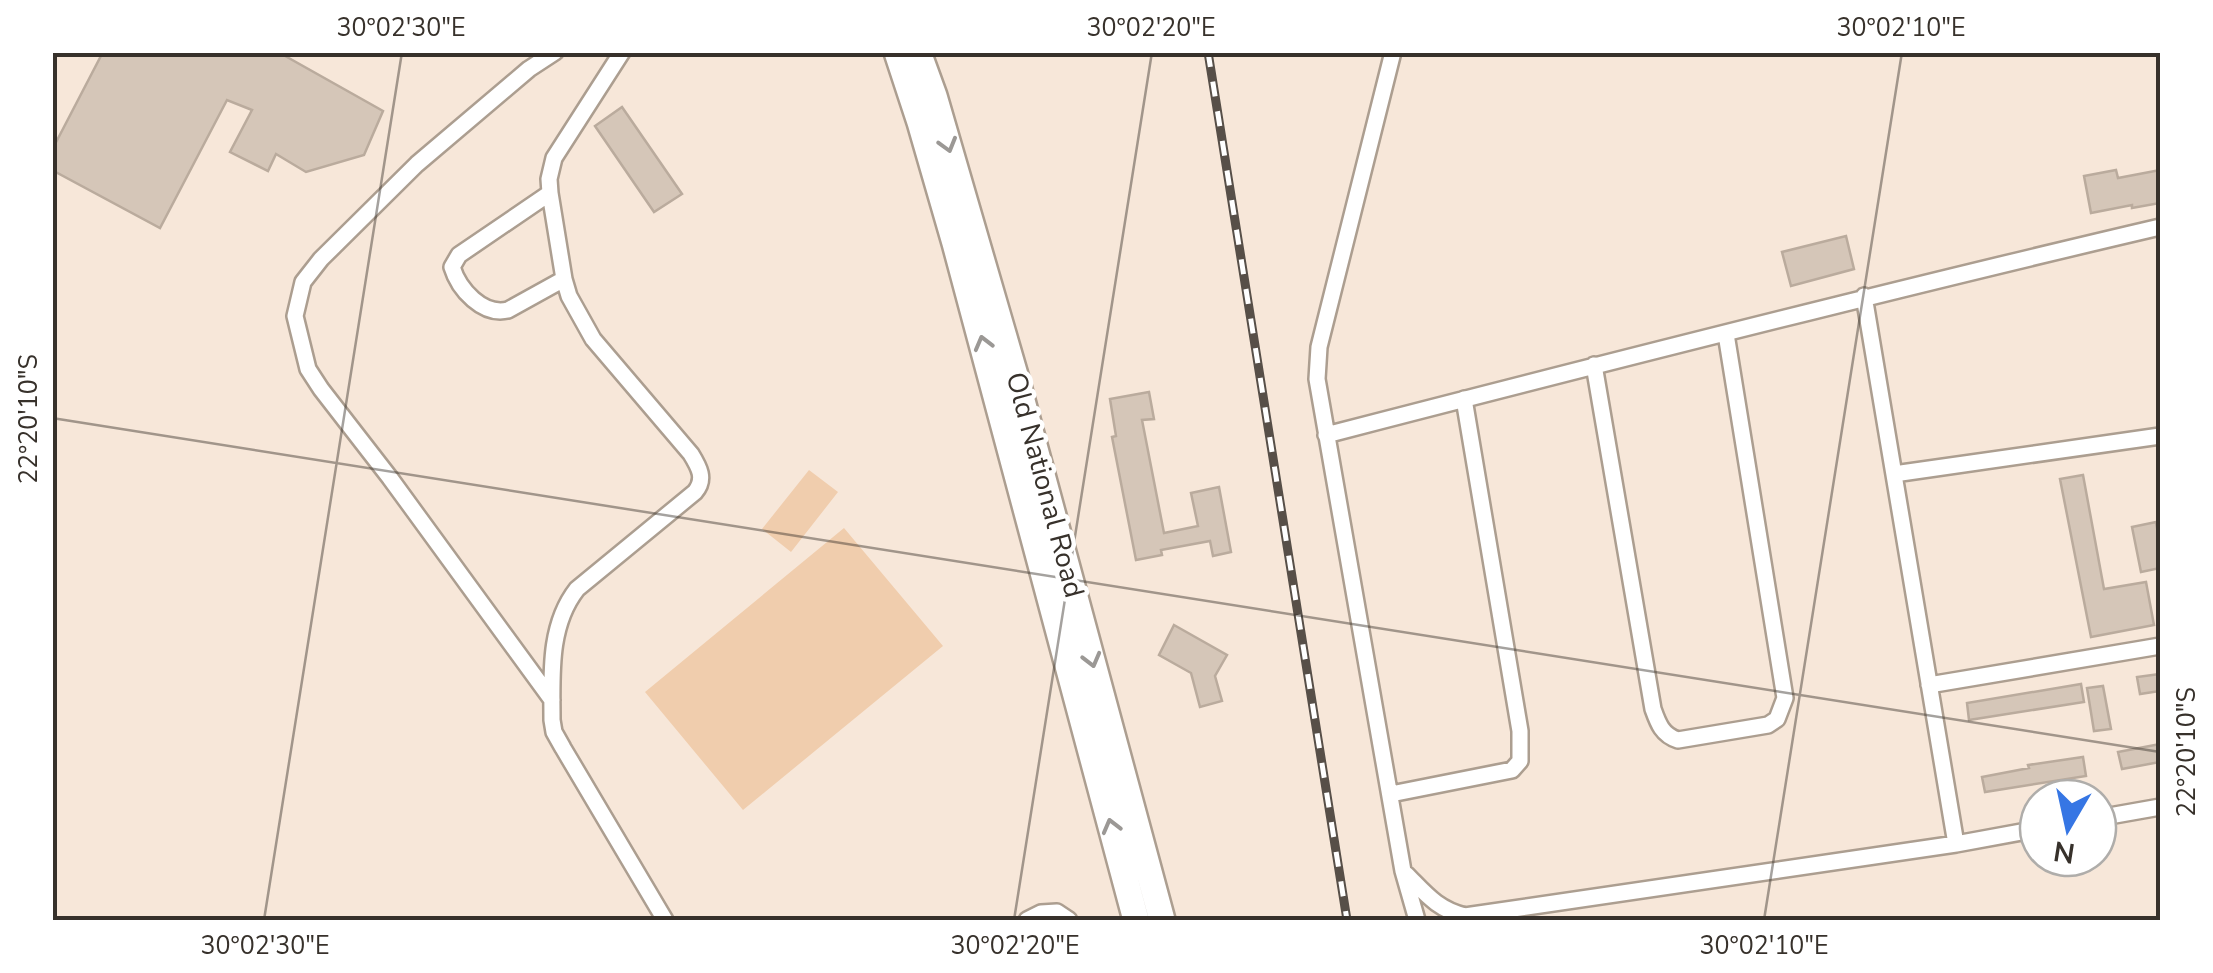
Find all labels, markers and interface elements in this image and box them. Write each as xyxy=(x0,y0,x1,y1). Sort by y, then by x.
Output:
text: 30°02'30"E xyxy=(336,11,466,45)
text: 30°02'20"E xyxy=(1086,11,1216,45)
text: 30°02'10"E xyxy=(1836,11,1966,45)
one-way arrow xyxy=(937,136,958,153)
one-way arrow xyxy=(974,335,995,352)
text: 22°20'10"S xyxy=(12,354,46,484)
street label: Old National Road xyxy=(997,368,1093,602)
one-way arrow xyxy=(1081,651,1102,669)
text: 22°20'10"S xyxy=(2170,687,2204,817)
north arrow xyxy=(2018,778,2118,878)
one-way arrow xyxy=(1102,818,1123,835)
text: N xyxy=(2051,831,2078,872)
text: 30°02'30"E xyxy=(200,929,330,963)
text: 30°02'20"E xyxy=(950,929,1080,963)
text: 30°02'10"E xyxy=(1699,929,1829,963)

